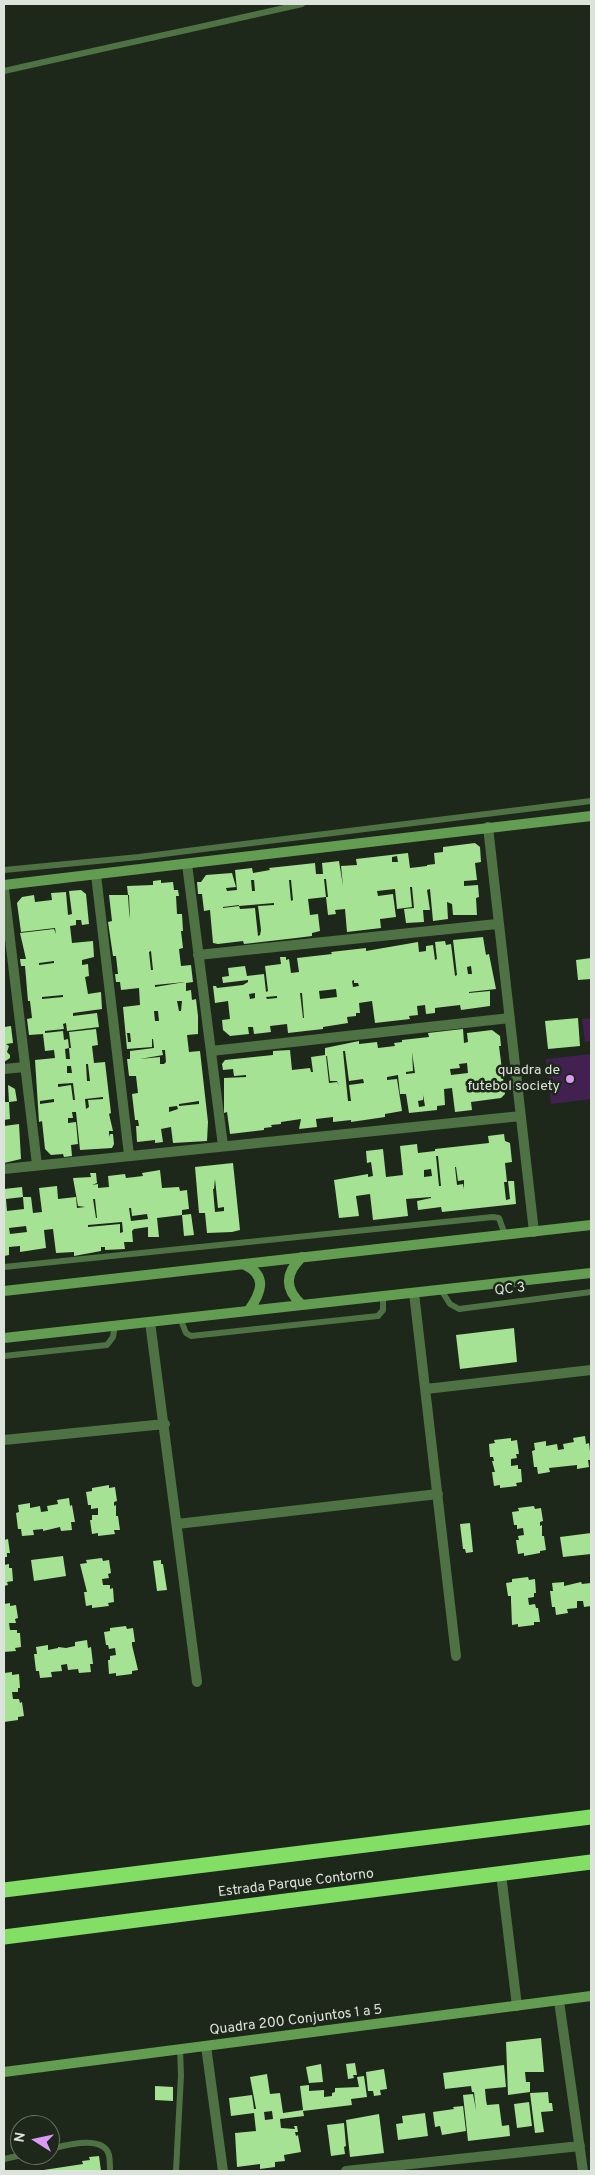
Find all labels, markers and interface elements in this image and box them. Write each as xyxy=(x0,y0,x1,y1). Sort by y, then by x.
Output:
place label: quadra de futebol society xyxy=(467,1063,560,1096)
marker: quadra de futebol society xyxy=(564,1073,576,1085)
street label: QC 3 xyxy=(494,1280,526,1300)
street label: Estrada Parque Contorno xyxy=(217,1866,375,1902)
street label: Quadra 200 Conjuntos 1 a 5 xyxy=(209,2002,383,2040)
north arrow xyxy=(10,2115,60,2165)
text: N xyxy=(11,2131,30,2144)

